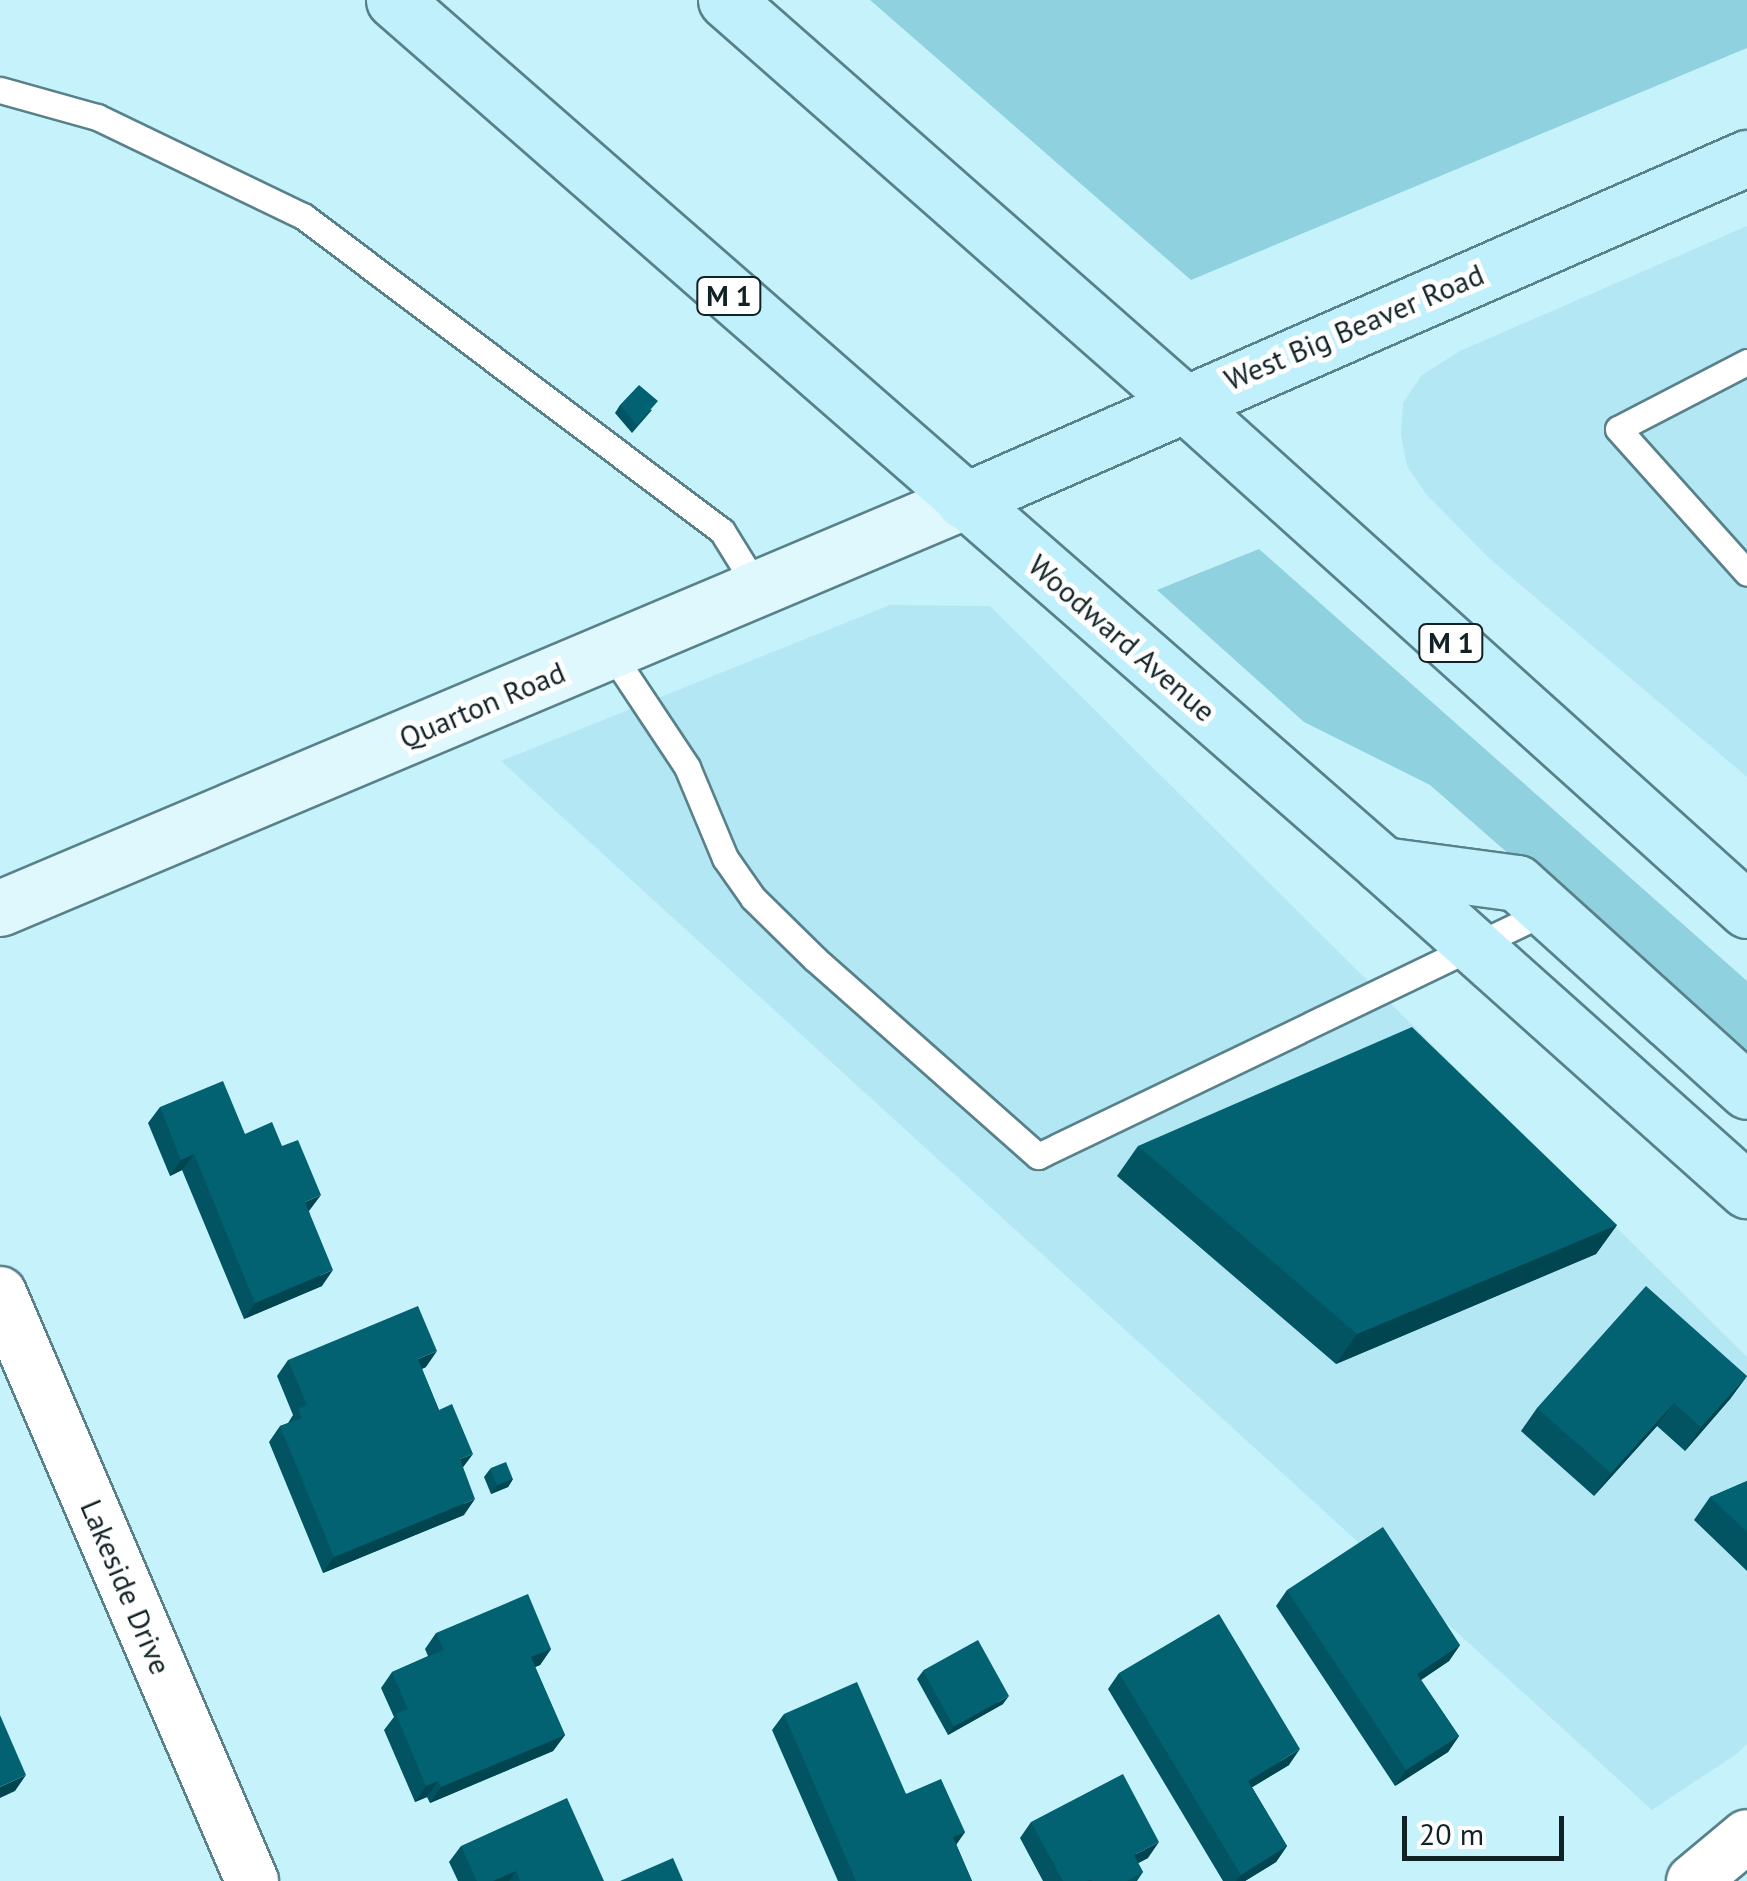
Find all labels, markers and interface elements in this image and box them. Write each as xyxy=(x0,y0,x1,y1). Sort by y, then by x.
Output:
street label: West Big Beaver Road xyxy=(1219,256,1489,398)
road number: M 1 xyxy=(694,273,764,319)
street label: Woodward Avenue xyxy=(1021,547,1223,729)
road number: M 1 xyxy=(1416,620,1486,666)
street label: Quarton Road xyxy=(394,654,570,756)
street label: Lakeside Drive xyxy=(73,1494,179,1680)
scale bar xyxy=(1407,1796,1570,1858)
text: 20 m xyxy=(1419,1814,1484,1853)

